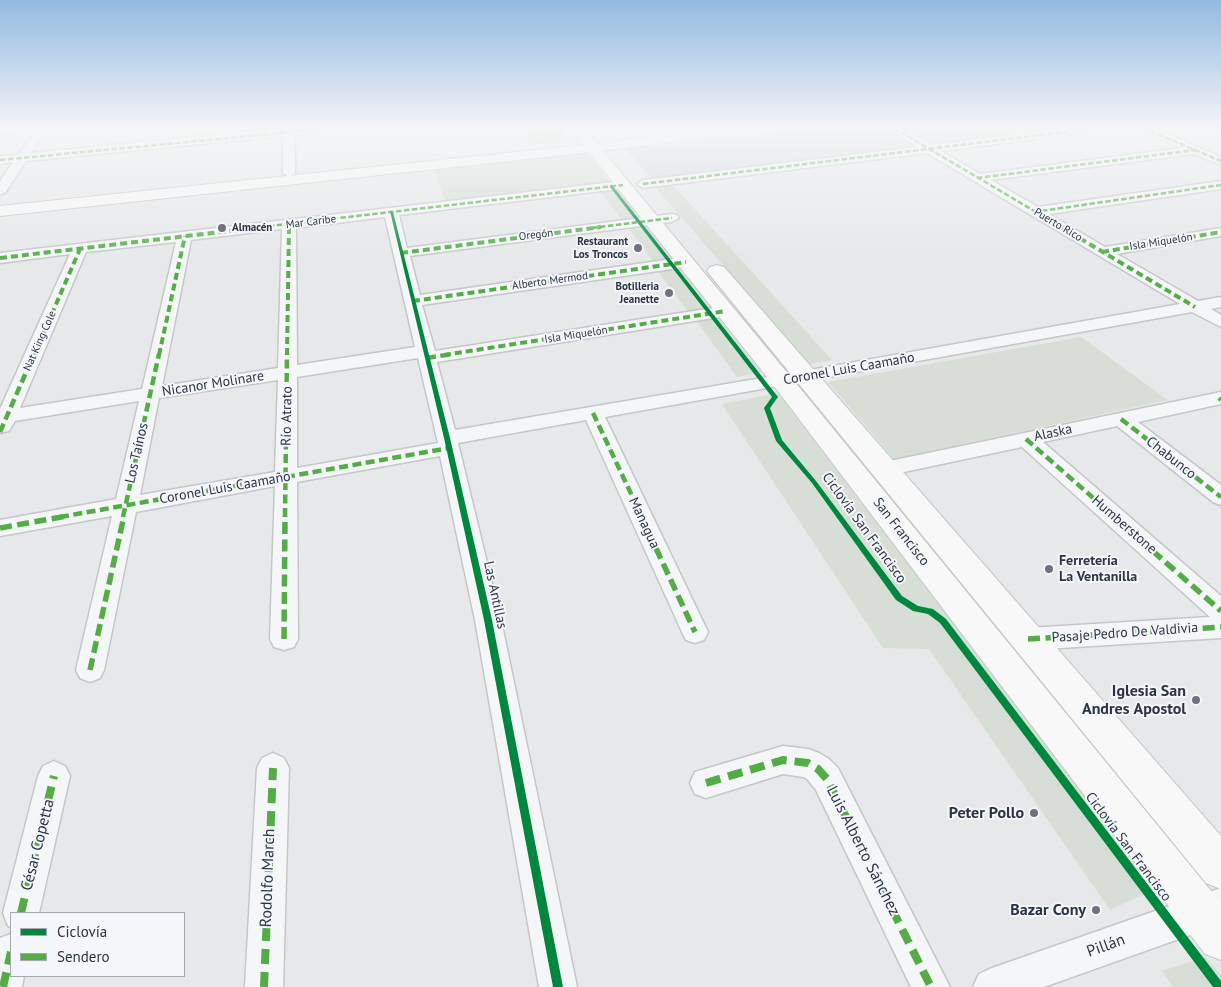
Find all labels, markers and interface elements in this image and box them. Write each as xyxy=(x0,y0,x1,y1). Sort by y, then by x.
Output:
street label: Puerto Rico xyxy=(1032,205,1084,245)
street label: Mar Caribe xyxy=(285,212,337,232)
place label: Almacén xyxy=(232,221,272,235)
marker: Almacén xyxy=(216,222,228,234)
street label: Oregón xyxy=(518,226,554,244)
street label: Isla Miquelón xyxy=(1129,231,1193,253)
place label: Restaurant Los Troncos xyxy=(573,235,628,261)
marker: Restaurant Los Troncos xyxy=(632,242,644,254)
street label: Alberto Mermod xyxy=(511,269,589,293)
place label: Botilleria Jeanette xyxy=(615,280,659,306)
marker: Botilleria Jeanette xyxy=(663,287,675,299)
street label: Nat King Cole xyxy=(21,309,59,373)
street label: Isla Miquelón xyxy=(544,324,608,346)
street label: Coronel Luis Caamaño xyxy=(782,349,916,389)
street label: Nicanor Molinare xyxy=(161,368,265,400)
street label: Río Atrato xyxy=(278,386,296,446)
street label: Los Taínos xyxy=(122,421,152,485)
street label: Alaska xyxy=(1032,421,1074,445)
street label: Chabunco xyxy=(1143,433,1199,483)
street label: Coronel Luis Caamaño xyxy=(158,468,292,508)
street label: Ciclovía San Francisco xyxy=(818,469,910,587)
street label: Humberstone xyxy=(1088,492,1160,558)
street label: Managua xyxy=(625,495,663,551)
street label: San Francisco xyxy=(869,495,933,569)
place label: Ferretería La Ventanilla xyxy=(1059,553,1137,586)
street label: Las Antillas xyxy=(480,560,510,630)
marker: Ferretería La Ventanilla xyxy=(1043,563,1055,575)
street label: Pasaje Pedro De Valdivia xyxy=(1051,620,1199,646)
place label: Iglesia San Andres Apostol xyxy=(1082,681,1186,719)
marker: Iglesia San Andres Apostol xyxy=(1190,694,1202,706)
street label: Luis Alberto Sánchez xyxy=(822,783,904,919)
street label: Ciclovía San Francisco xyxy=(1081,789,1175,905)
street label: César Copetta xyxy=(17,797,59,893)
place label: Peter Pollo xyxy=(949,803,1024,823)
marker: Peter Pollo xyxy=(1028,807,1040,819)
street label: Rodolfo March xyxy=(257,828,279,928)
place label: Bazar Cony xyxy=(1010,900,1086,920)
marker: Bazar Cony xyxy=(1090,904,1102,916)
legend xyxy=(10,912,185,977)
text: Ciclovía xyxy=(57,922,107,941)
street label: Pillán xyxy=(1084,930,1128,962)
text: Sendero xyxy=(57,947,110,966)

